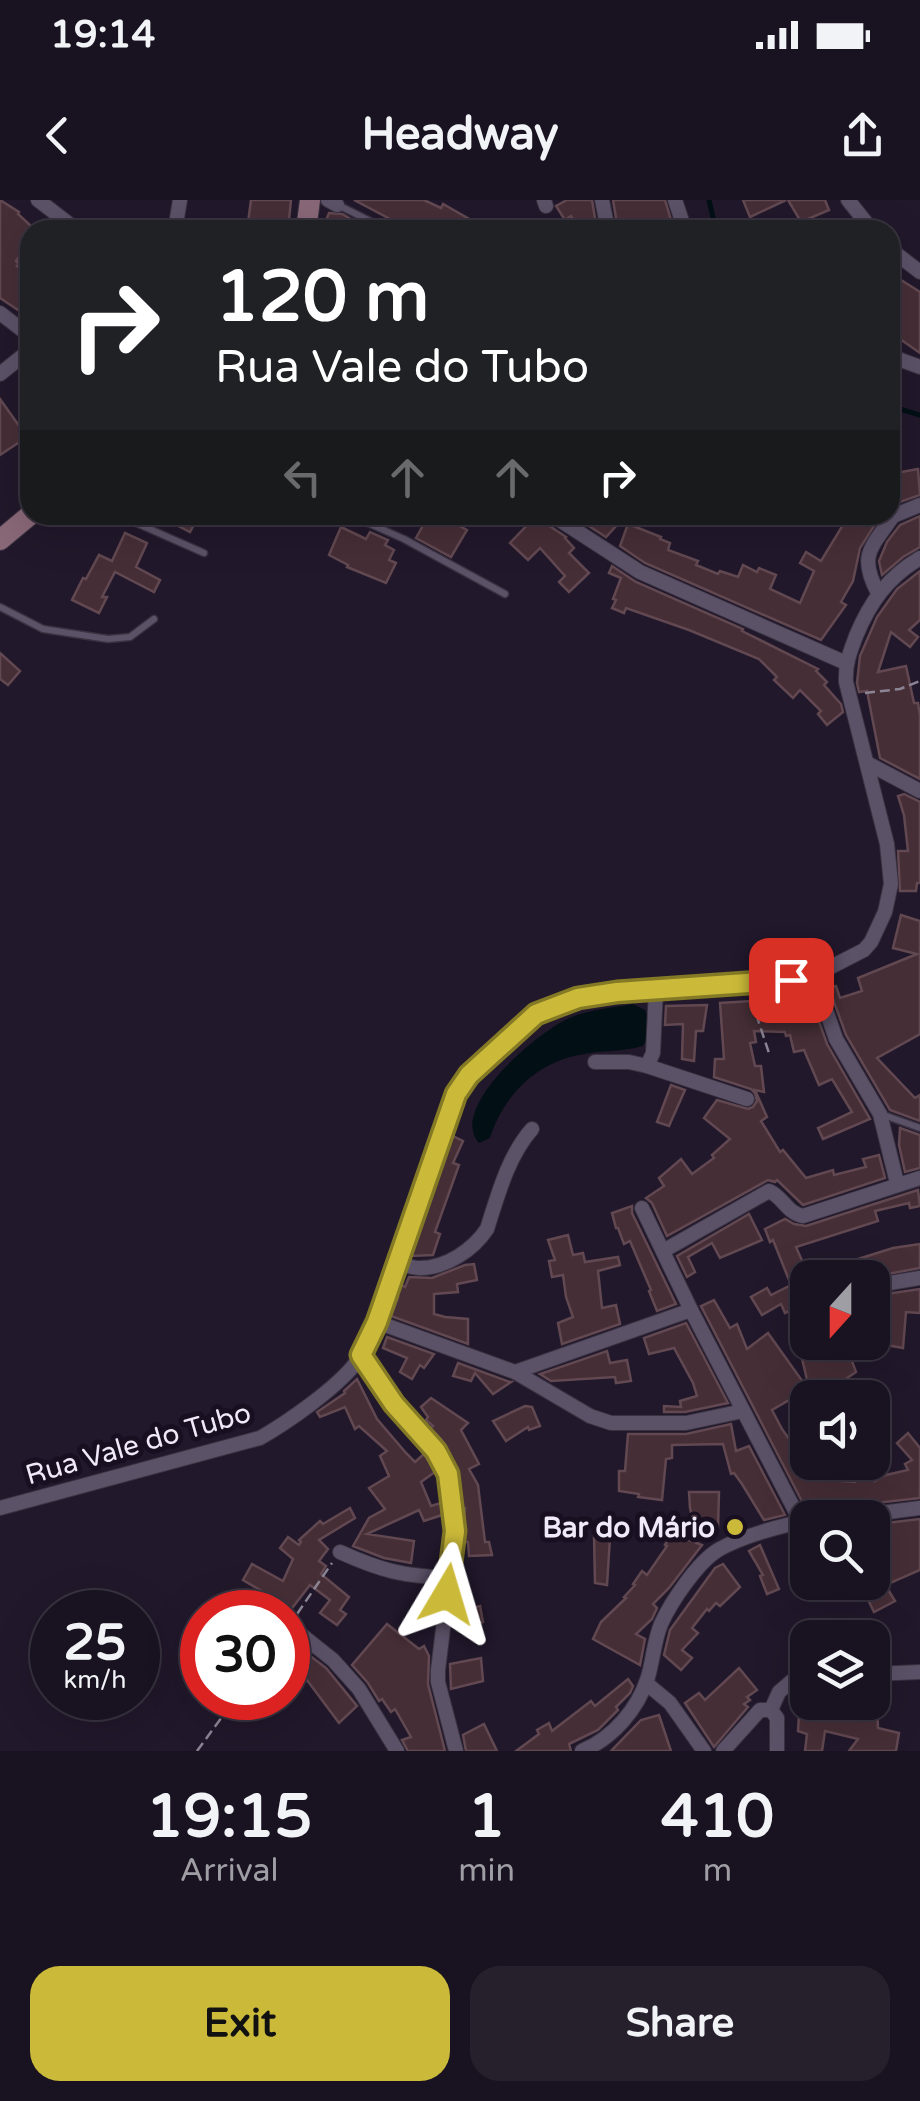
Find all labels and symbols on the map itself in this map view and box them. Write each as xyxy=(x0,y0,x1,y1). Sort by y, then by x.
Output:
pin xyxy=(749,938,834,1023)
north arrow xyxy=(790,1260,890,1360)
street label: Rua Vale do Tubo xyxy=(22,1396,255,1492)
place label: Bar do Mário xyxy=(542,1511,715,1545)
marker: Bar do Mário xyxy=(724,1516,746,1538)
position arrow xyxy=(395,1542,499,1646)
speed limit sign: 30 xyxy=(180,1590,310,1720)

